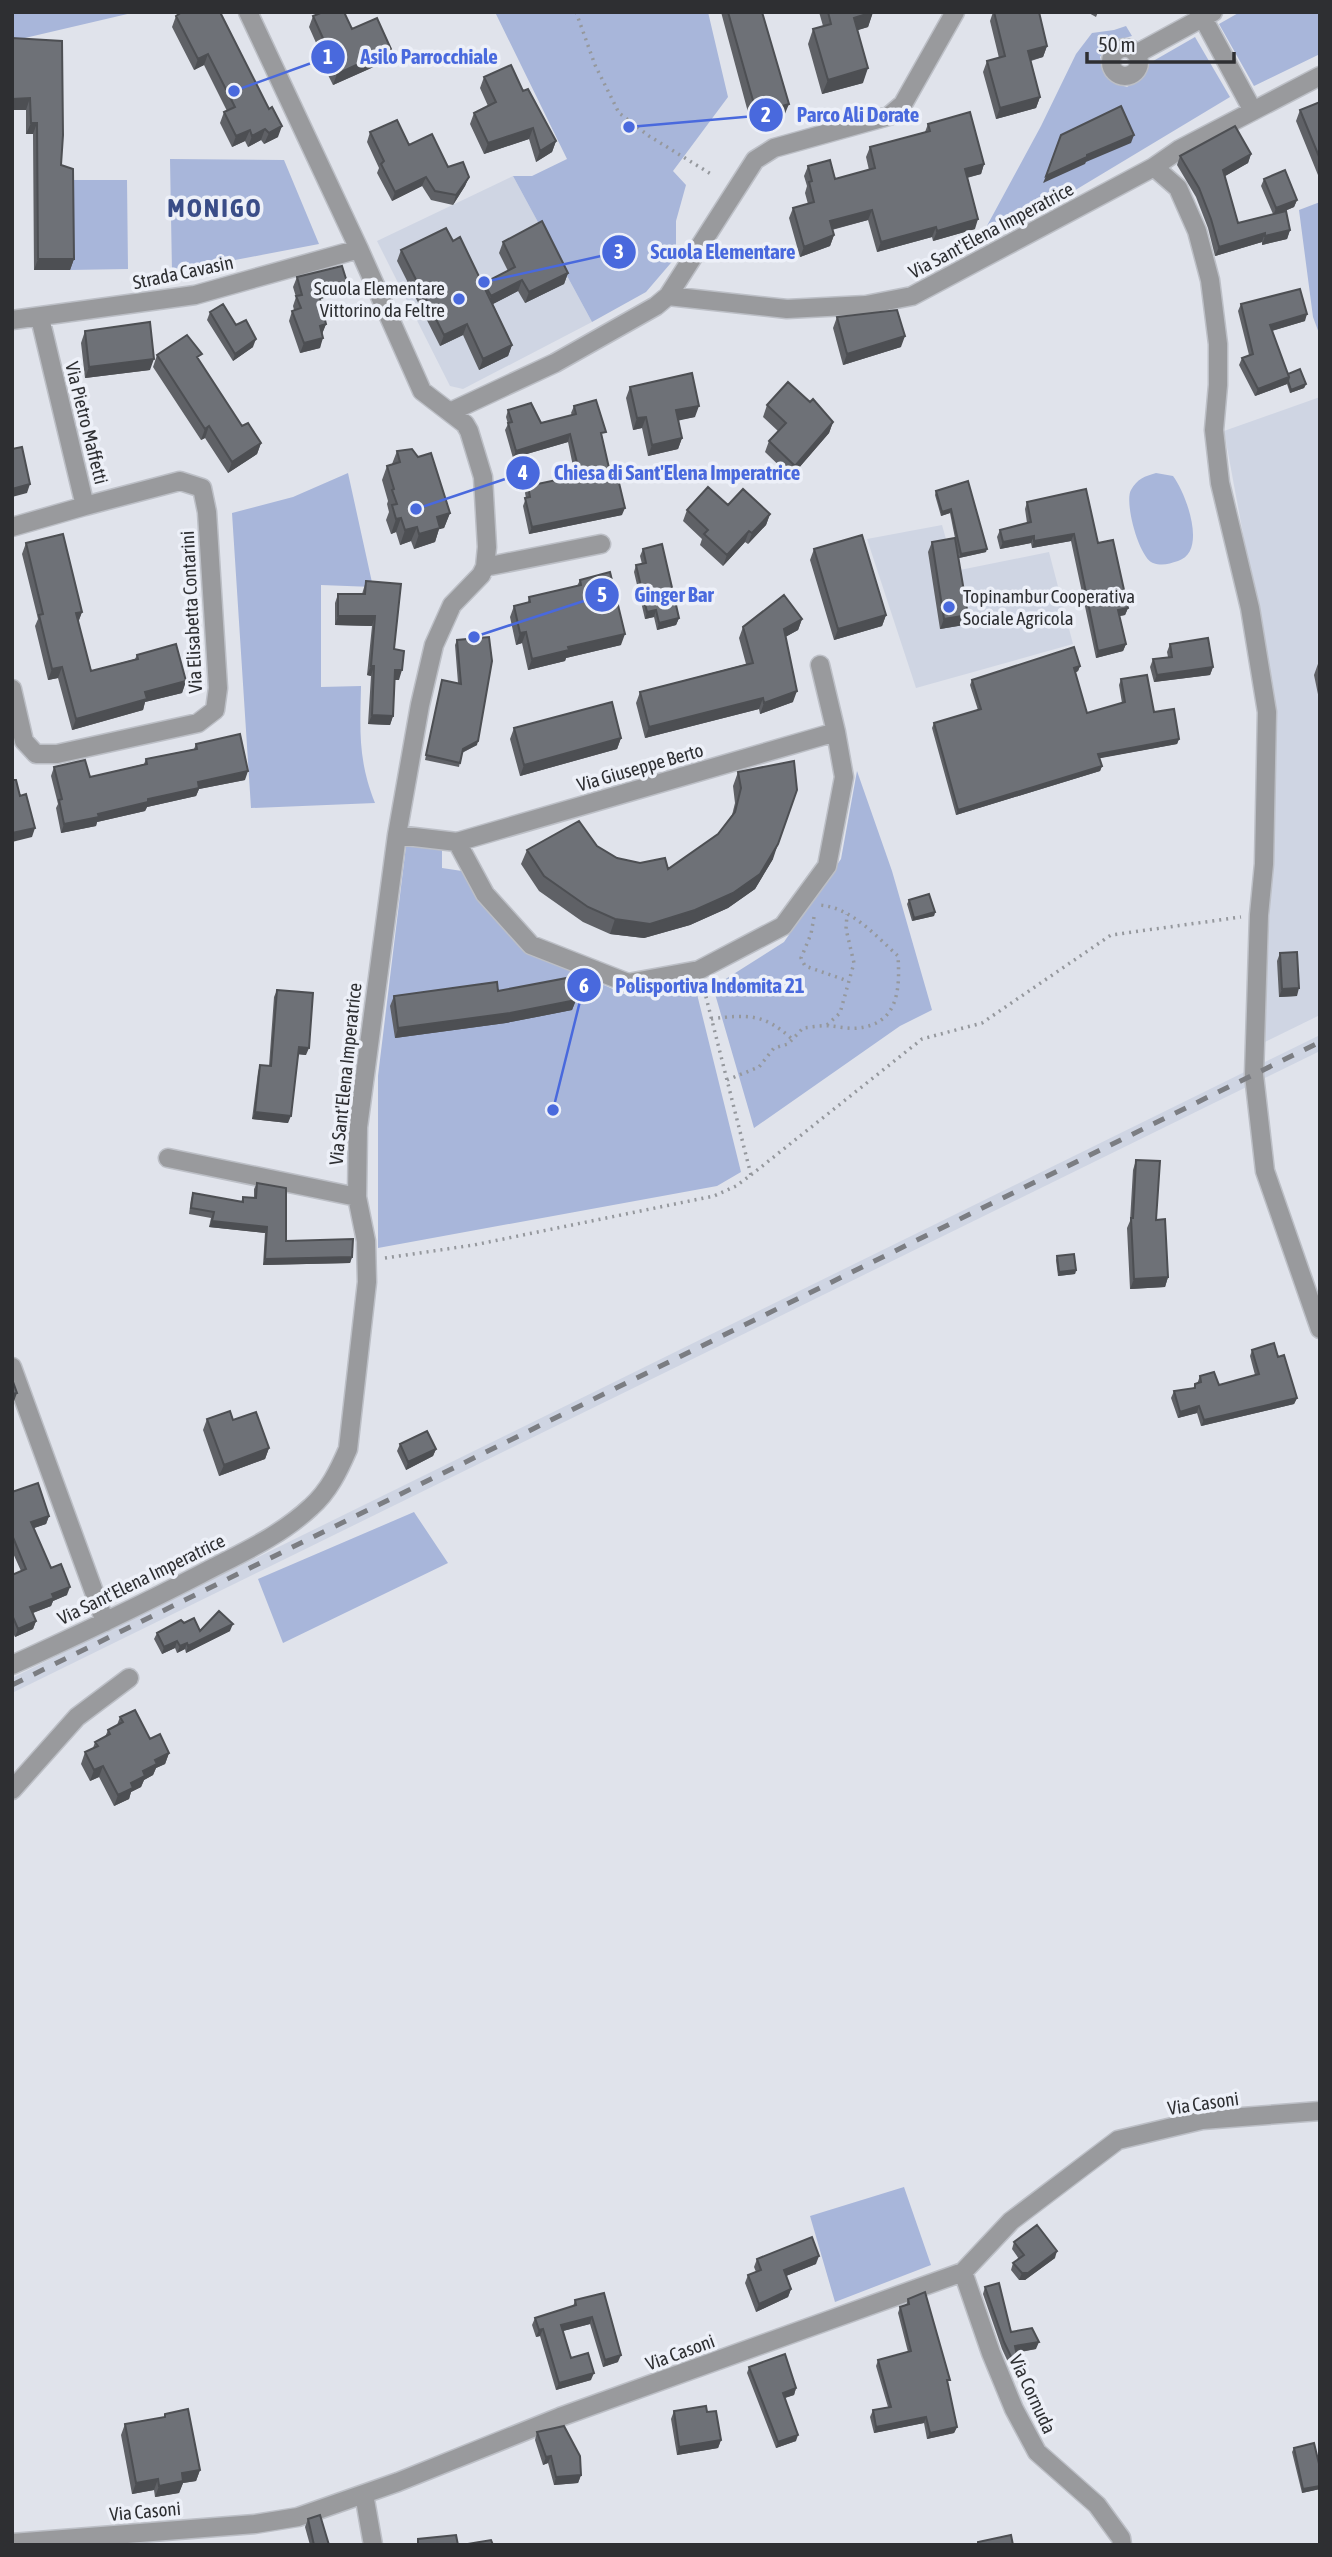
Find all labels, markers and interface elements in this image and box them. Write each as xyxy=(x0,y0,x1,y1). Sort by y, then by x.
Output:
scale bar xyxy=(1087,21,1234,65)
text: 50 m xyxy=(1098,32,1136,56)
callout: Asilo Parrocchiale xyxy=(311,36,512,78)
text: 1 xyxy=(323,44,333,68)
text: Asilo Parrocchiale xyxy=(359,44,498,68)
callout: Parco Ali Dorate xyxy=(748,94,934,136)
text: 2 xyxy=(761,102,771,126)
text: Parco Ali Dorate xyxy=(797,102,919,126)
street label: Via Sant'Elena Imperatrice xyxy=(905,177,1077,283)
district label: MONIGO xyxy=(167,193,263,223)
callout: Scuola Elementare xyxy=(601,231,809,273)
text: 3 xyxy=(614,239,624,263)
text: Scuola Elementare xyxy=(650,239,796,263)
street label: Strada Cavasin xyxy=(131,251,235,293)
place label: Scuola Elementare Vittorino da Feltre xyxy=(314,277,445,321)
marker: Scuola Elementare Vittorino da Feltre xyxy=(451,291,467,307)
street label: Via Pietro Maffetti xyxy=(61,359,113,487)
callout: Chiesa di Sant'Elena Imperatrice xyxy=(505,452,815,494)
text: 4 xyxy=(517,460,528,484)
text: Chiesa di Sant'Elena Imperatrice xyxy=(554,460,800,484)
street label: Via Elisabetta Contarini xyxy=(176,530,206,694)
callout: Ginger Bar xyxy=(585,574,727,616)
text: 5 xyxy=(597,582,607,606)
text: Ginger Bar xyxy=(634,582,714,606)
place label: Topinambur Cooperativa Sociale Agricola xyxy=(963,585,1135,629)
marker: Topinambur Cooperativa Sociale Agricola xyxy=(941,599,957,615)
street label: Via Giuseppe Berto xyxy=(574,738,706,796)
callout: Polisportiva Indomita 21 xyxy=(567,964,819,1006)
text: 6 xyxy=(579,973,589,997)
text: Polisportiva Indomita 21 xyxy=(615,973,805,997)
street label: Via Sant'Elena Imperatrice xyxy=(324,982,366,1166)
street label: Via Sant'Elena Imperatrice xyxy=(54,1529,228,1629)
street label: Via Casoni xyxy=(1166,2087,1240,2119)
street label: Via Casoni xyxy=(643,2329,717,2375)
street label: Via Cornuda xyxy=(1005,2351,1061,2437)
street label: Via Casoni xyxy=(108,2497,182,2525)

